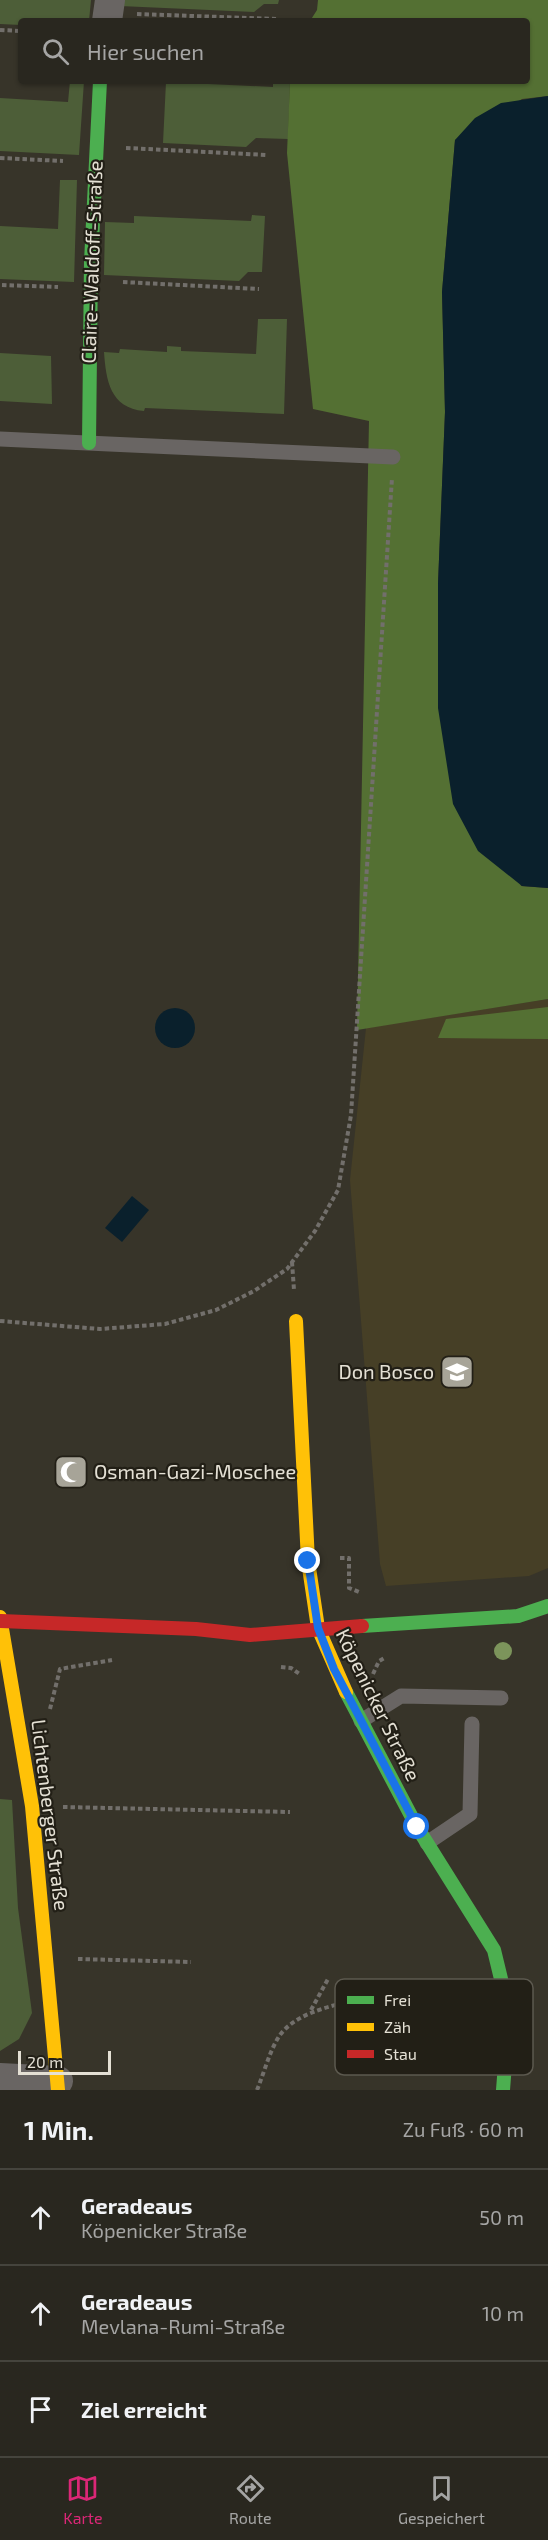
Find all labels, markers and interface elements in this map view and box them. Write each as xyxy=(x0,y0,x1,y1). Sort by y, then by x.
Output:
search box xyxy=(18,18,530,84)
icon: search xyxy=(39,35,72,68)
text: Hier suchen xyxy=(87,38,204,64)
street label: Claire-Waldoff-Straße xyxy=(75,160,107,364)
school or university icon: Don Bosco xyxy=(439,1354,475,1390)
place label: Don Bosco xyxy=(338,1359,434,1383)
mosque icon: Osman-Gazi-Moschee xyxy=(53,1454,89,1490)
place label: Osman-Gazi-Moschee xyxy=(94,1459,296,1483)
route end xyxy=(294,1547,320,1573)
street label: Köpenicker Straße xyxy=(332,1625,426,1785)
street label: Lichtenberger Straße xyxy=(27,1718,75,1912)
route start xyxy=(403,1813,429,1839)
legend xyxy=(335,1979,533,2075)
text: Frei xyxy=(384,1990,411,2009)
text: Zäh xyxy=(384,2017,411,2036)
text: Stau xyxy=(384,2044,417,2063)
scale bar xyxy=(18,2048,111,2076)
text: 20 m xyxy=(27,2052,63,2071)
text: 1 Min. xyxy=(24,2114,94,2145)
text: Zu Fuß · 60 m xyxy=(403,2117,524,2141)
text: Geradeaus xyxy=(81,2192,192,2218)
icon: ahead xyxy=(24,2201,57,2234)
text: 50 m xyxy=(479,2205,524,2229)
text: Köpenicker Straße xyxy=(81,2218,247,2242)
text: Geradeaus xyxy=(81,2288,192,2314)
icon: ahead xyxy=(24,2297,57,2330)
text: 10 m xyxy=(482,2301,524,2325)
text: Mevlana-Rumi-Straße xyxy=(81,2314,285,2338)
icon: arrive xyxy=(24,2393,57,2426)
text: Ziel erreicht xyxy=(81,2396,207,2422)
tab: Karte xyxy=(63,2472,103,2527)
tab: Route xyxy=(229,2472,272,2527)
tab: Gespeichert xyxy=(398,2472,485,2527)

